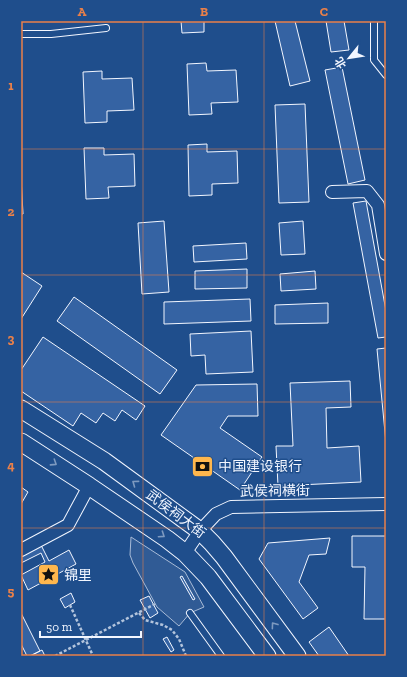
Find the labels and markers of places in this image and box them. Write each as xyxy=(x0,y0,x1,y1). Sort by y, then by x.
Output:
bank icon: 中国建设银行 xyxy=(189,453,215,479)
place label: 中国建设银行 xyxy=(218,458,302,475)
place icon: 锦里 xyxy=(35,562,61,588)
place label: 锦里 xyxy=(64,567,92,584)

